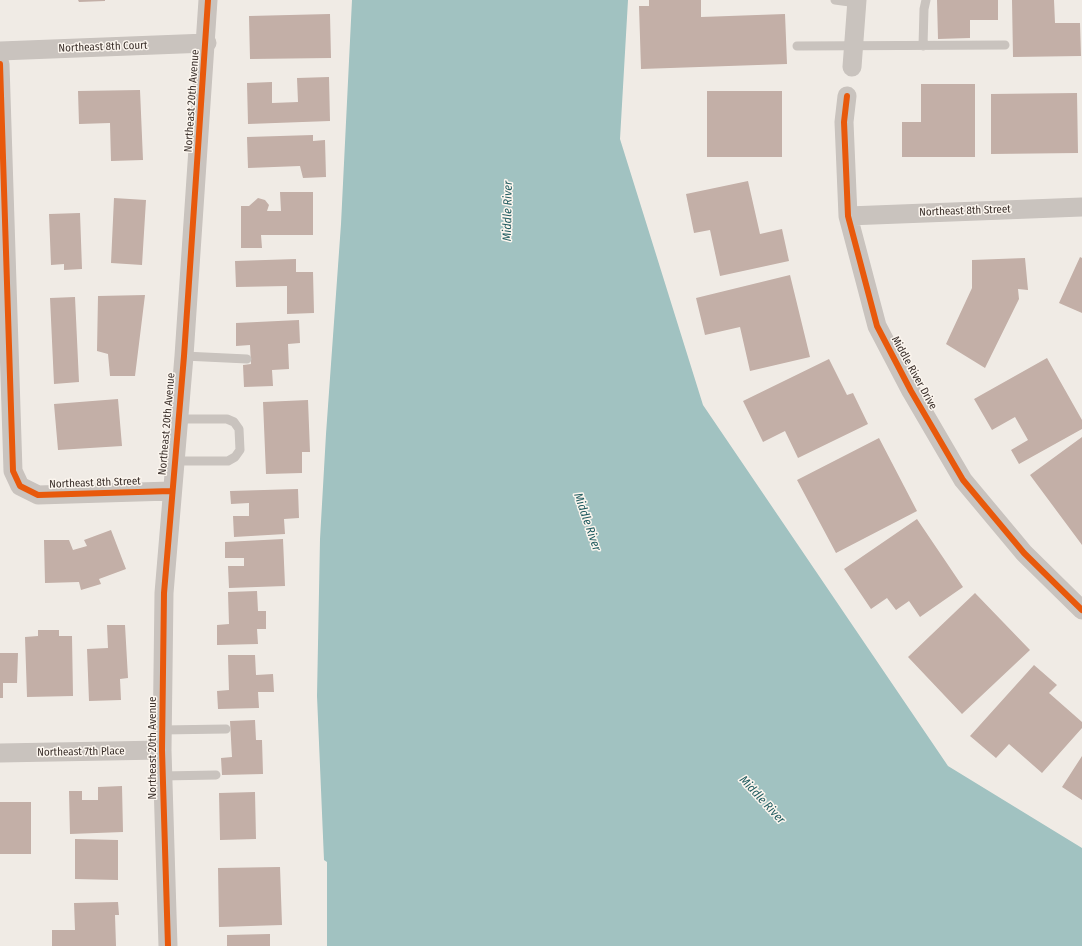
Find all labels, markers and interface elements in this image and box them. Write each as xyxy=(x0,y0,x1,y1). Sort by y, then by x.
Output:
street label: Northeast 8th Court xyxy=(58,39,148,55)
street label: Northeast 20th Avenue xyxy=(182,49,202,153)
water label: Middle River xyxy=(500,181,516,241)
street label: Northeast 8th Street xyxy=(919,203,1011,219)
street label: Middle River Drive xyxy=(888,334,940,412)
street label: Northeast 20th Avenue xyxy=(156,372,178,476)
street label: Northeast 8th Street xyxy=(49,475,141,491)
water label: Middle River xyxy=(570,491,604,553)
street label: Northeast 20th Avenue xyxy=(146,697,160,799)
street label: Northeast 7th Place xyxy=(37,745,125,759)
water label: Middle River xyxy=(736,773,788,827)

